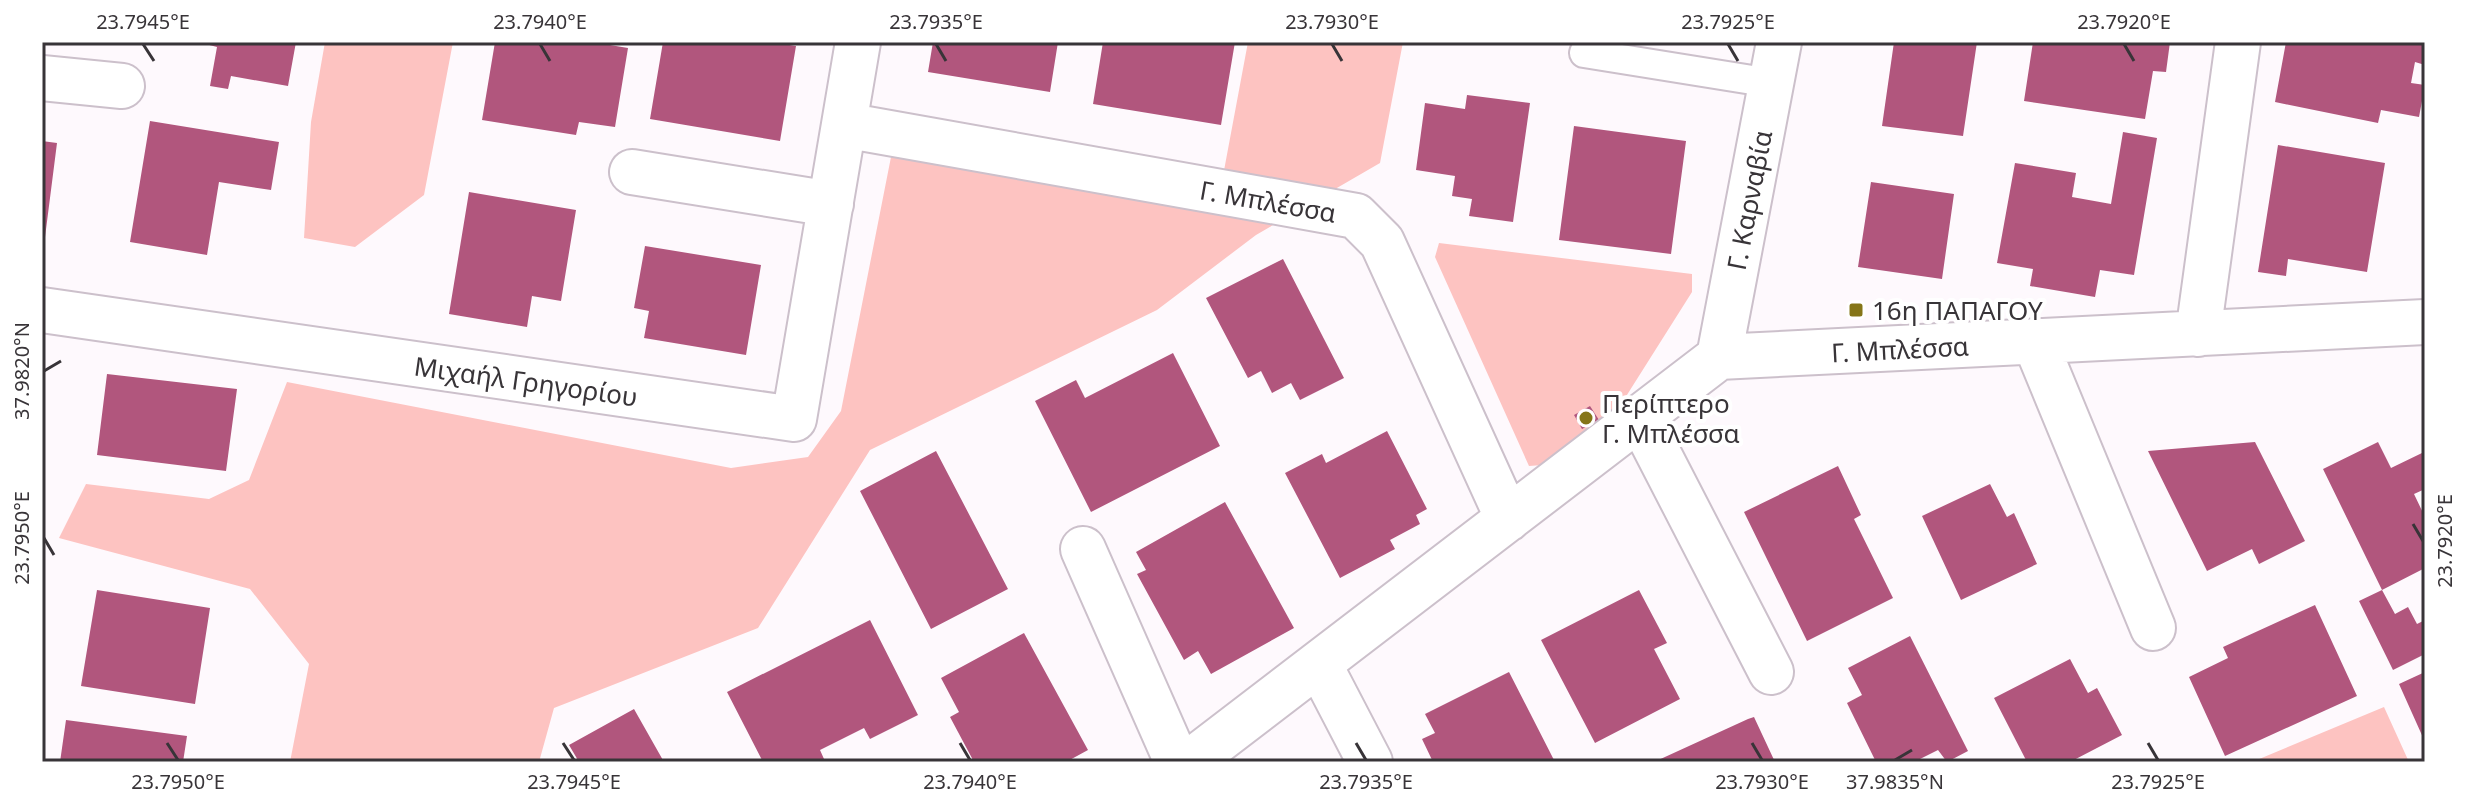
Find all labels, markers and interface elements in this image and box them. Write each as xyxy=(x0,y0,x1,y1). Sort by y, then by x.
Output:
text: 23.7945°E xyxy=(96,8,190,35)
text: 23.7940°E xyxy=(493,8,587,35)
text: 23.7935°E xyxy=(889,8,983,35)
text: 23.7930°E xyxy=(1285,8,1379,35)
text: 23.7925°E xyxy=(1681,8,1775,35)
text: 23.7920°E xyxy=(2077,8,2171,35)
street label: Γ. Καρναβία xyxy=(1718,127,1780,273)
street label: Γ. Μπλέσσα xyxy=(1197,171,1339,231)
place label: 16η ΠΑΠΑΓΟΥ xyxy=(1872,292,2043,328)
marker: 16η ΠΑΠΑΓΟΥ xyxy=(1847,301,1865,319)
text: 37.9820°N xyxy=(8,322,35,420)
street label: Γ. Μπλέσσα xyxy=(1830,327,1970,371)
street label: Μιχαήλ Γρηγορίου xyxy=(412,347,640,415)
place label: Περίπτερο Γ. Μπλέσσα xyxy=(1602,385,1740,451)
marker: Περίπτερο Γ. Μπλέσσα xyxy=(1577,409,1595,427)
text: 23.7950°E xyxy=(8,491,35,585)
text: 23.7920°E xyxy=(2431,494,2458,588)
text: 23.7950°E xyxy=(131,768,225,795)
text: 23.7945°E xyxy=(527,768,621,795)
text: 23.7940°E xyxy=(923,768,1017,795)
text: 23.7935°E xyxy=(1319,768,1413,795)
text: 23.7930°E xyxy=(1715,768,1809,795)
text: 37.9835°N xyxy=(1846,768,1944,795)
text: 23.7925°E xyxy=(2111,768,2205,795)

